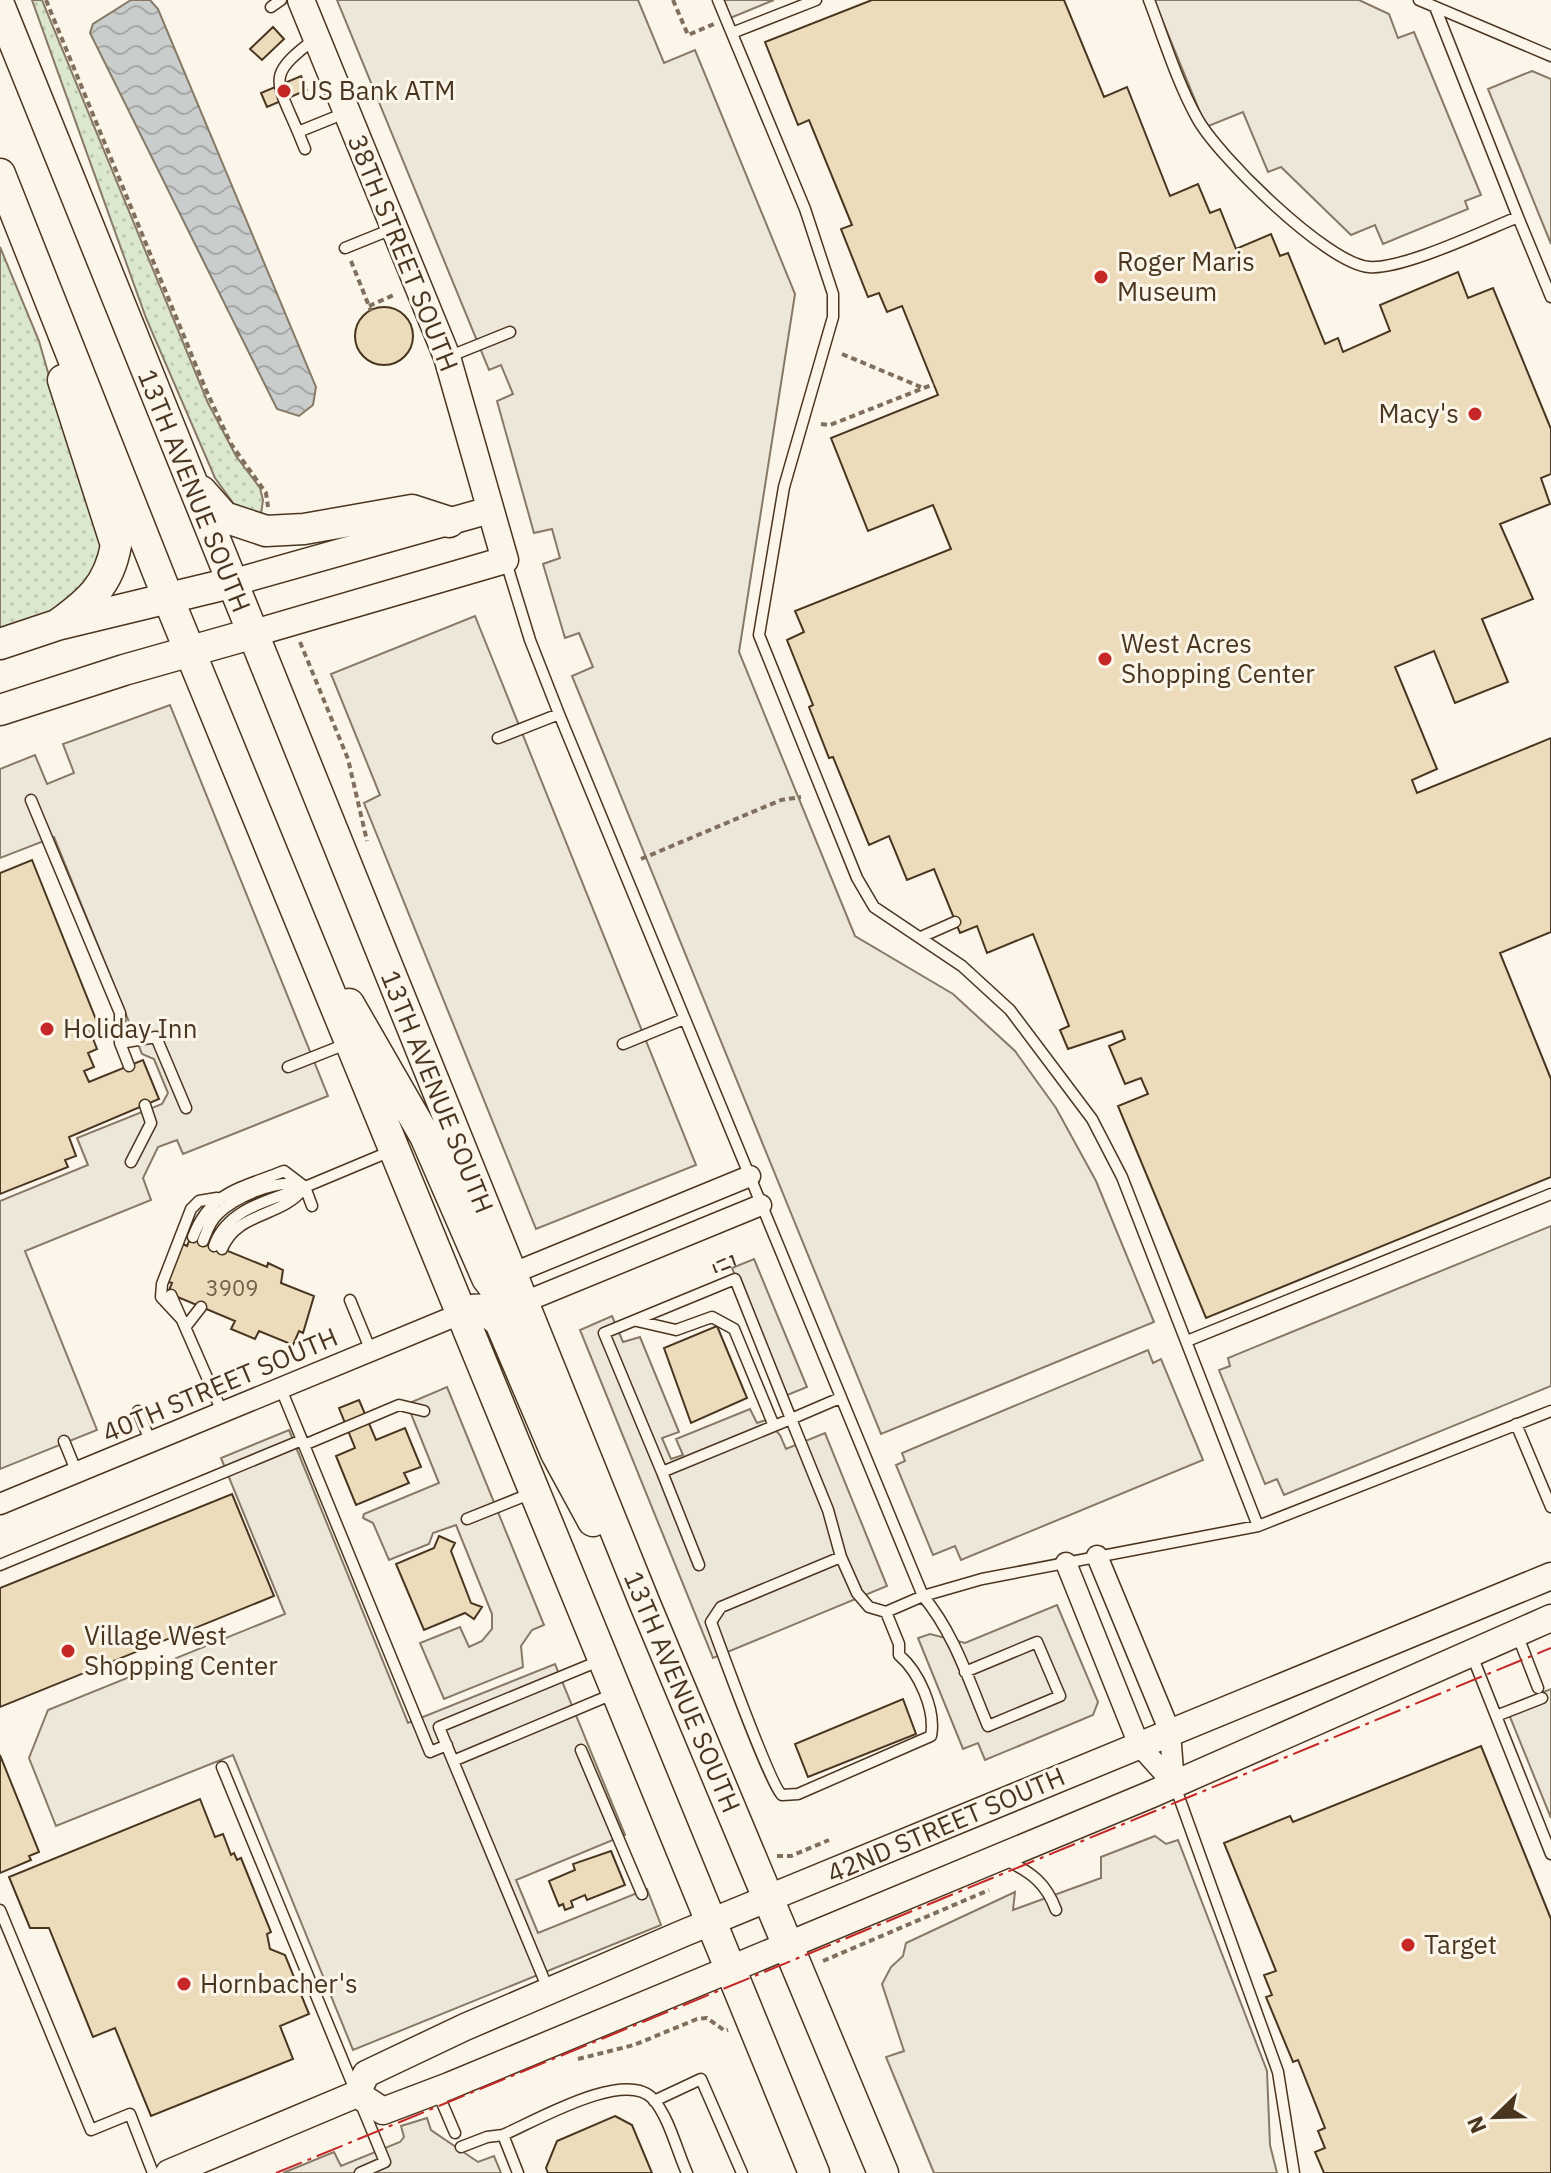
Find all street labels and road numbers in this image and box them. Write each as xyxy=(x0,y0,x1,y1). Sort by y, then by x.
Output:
street label: 38TH STREET SOUTH xyxy=(341,129,467,376)
street label: 13TH AVENUE SOUTH xyxy=(131,364,259,617)
street label: 13TH AVENUE SOUTH xyxy=(374,965,502,1218)
street label: 40TH STREET SOUTH xyxy=(97,1319,343,1449)
street label: 13TH AVENUE SOUTH xyxy=(617,1566,749,1817)
street label: 42ND STREET SOUTH xyxy=(822,1759,1070,1890)

